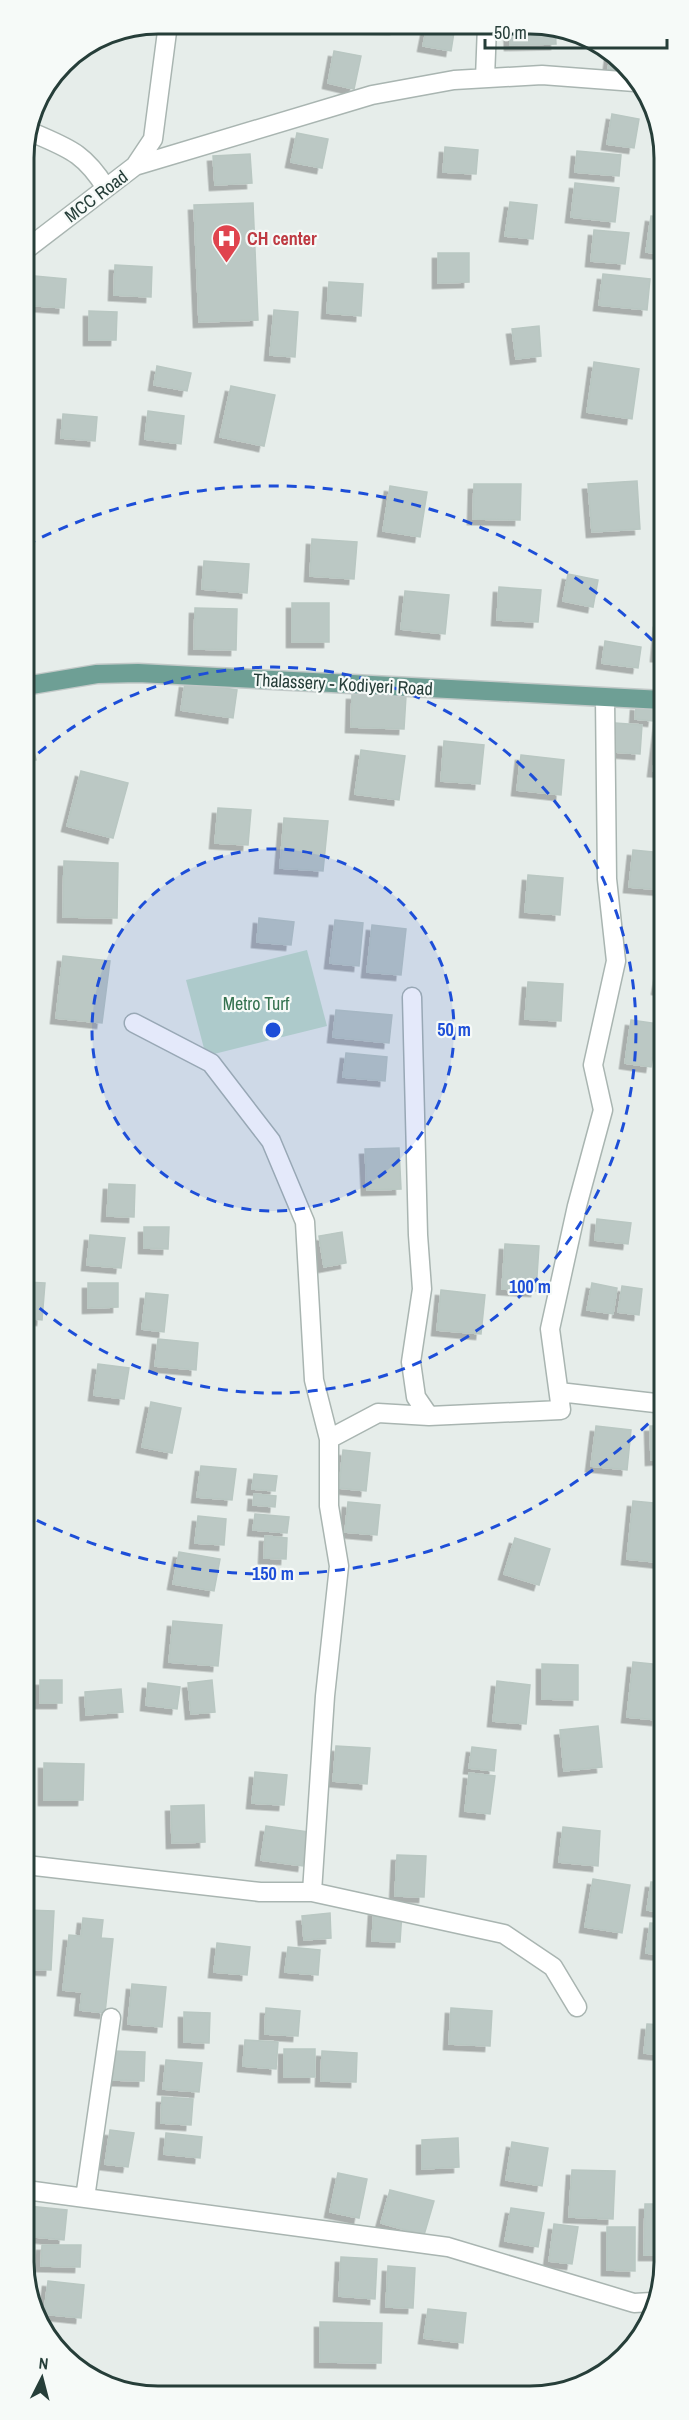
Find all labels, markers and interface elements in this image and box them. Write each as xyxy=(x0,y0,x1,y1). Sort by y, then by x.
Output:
scale bar xyxy=(485,12,666,50)
text: 50 m xyxy=(494,20,527,45)
street label: MCC Road xyxy=(59,164,133,228)
hospital icon: CH center xyxy=(210,222,242,264)
place label: CH center xyxy=(247,226,317,251)
street label: Thalassery - Kodiyeri Road xyxy=(253,667,433,701)
park label: Metro Turf xyxy=(223,991,290,1016)
text: 50 m xyxy=(437,1017,471,1042)
centre of rings xyxy=(263,1020,283,1040)
text: 100 m xyxy=(509,1274,551,1299)
text: 150 m xyxy=(252,1561,294,1586)
north arrow xyxy=(12,2348,72,2408)
text: N xyxy=(38,2352,49,2375)

